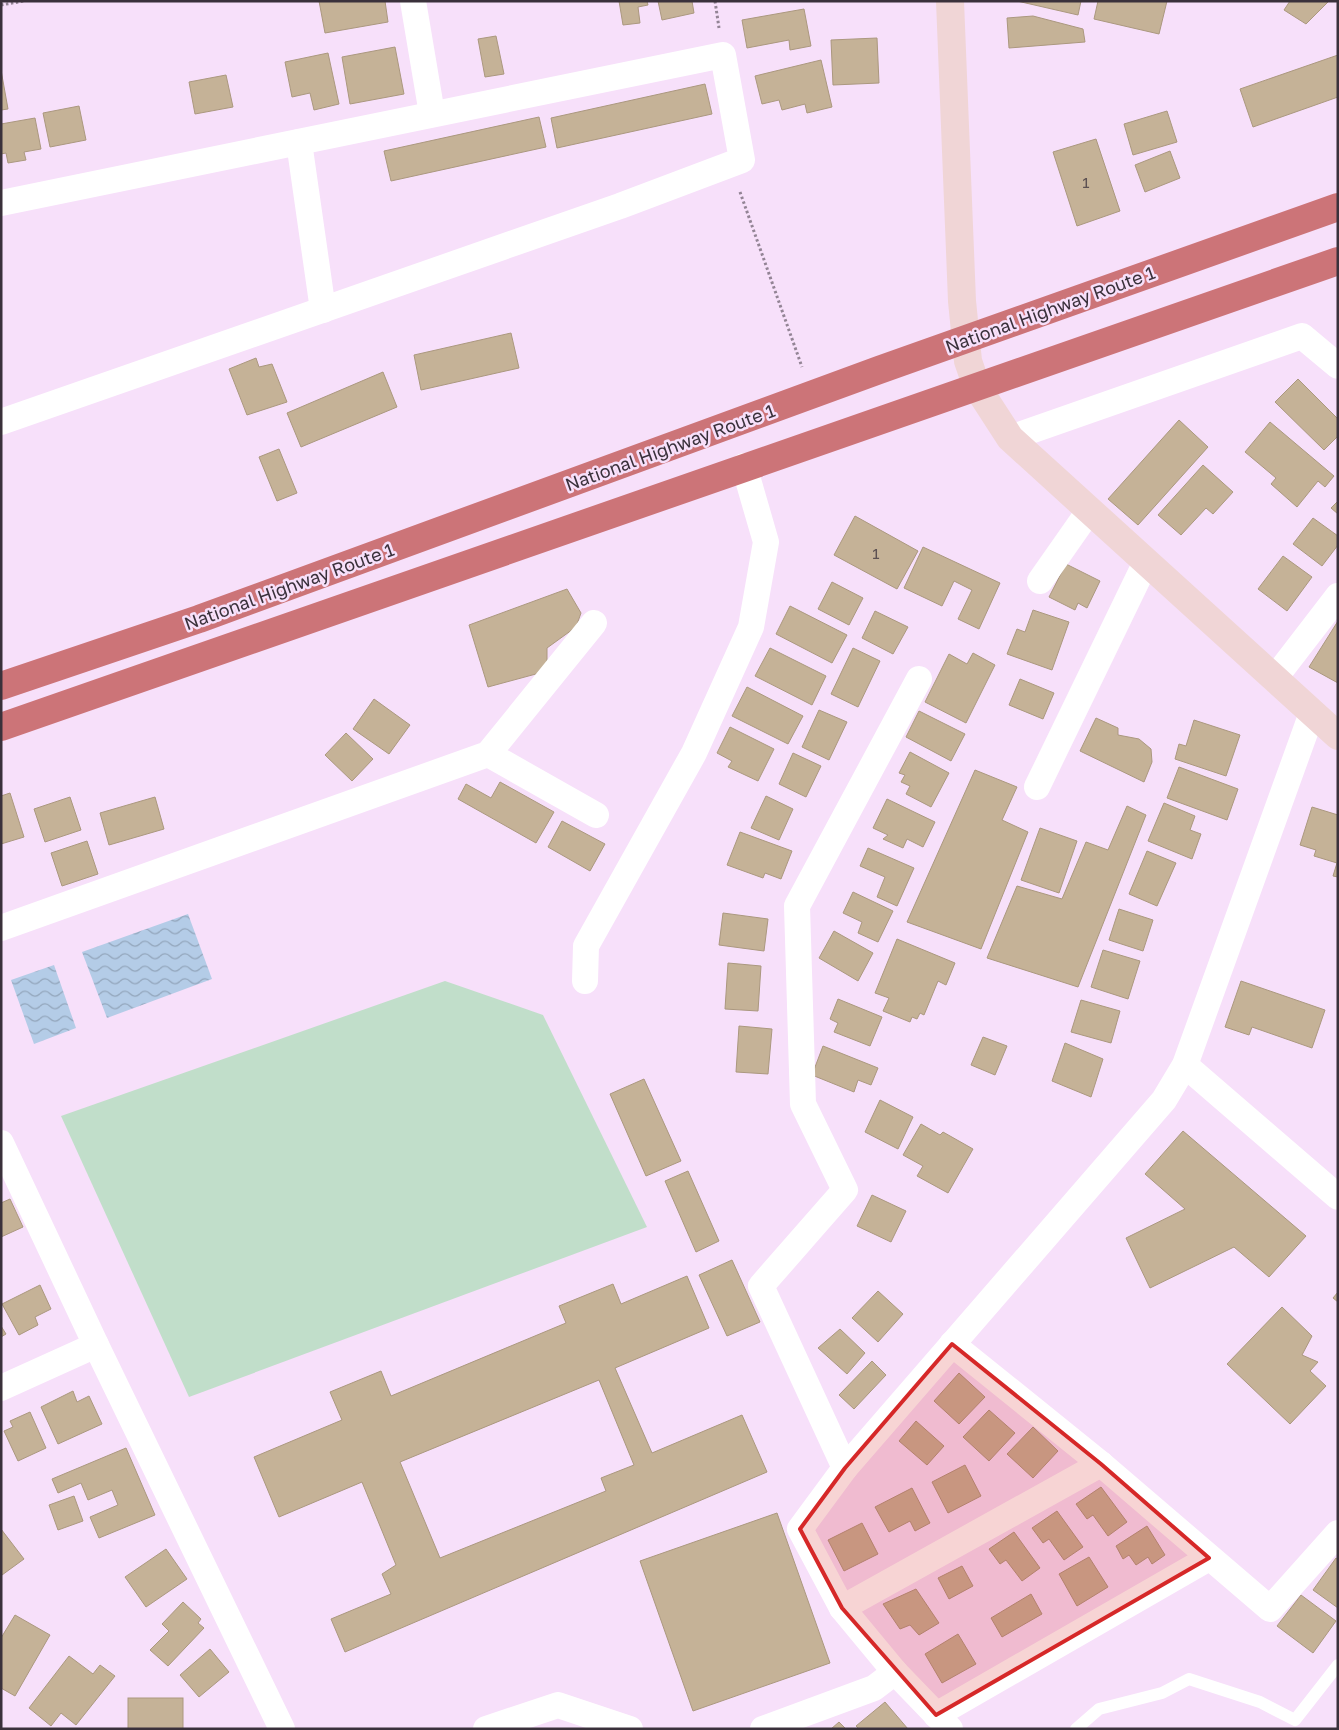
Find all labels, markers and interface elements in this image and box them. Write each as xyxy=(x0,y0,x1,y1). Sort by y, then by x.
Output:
house number: 1 xyxy=(1082,173,1090,191)
street label: National Highway Route 1 xyxy=(942,261,1158,357)
street label: National Highway Route 1 xyxy=(562,399,778,495)
street label: National Highway Route 1 xyxy=(181,538,397,634)
house number: 1 xyxy=(872,544,880,562)

